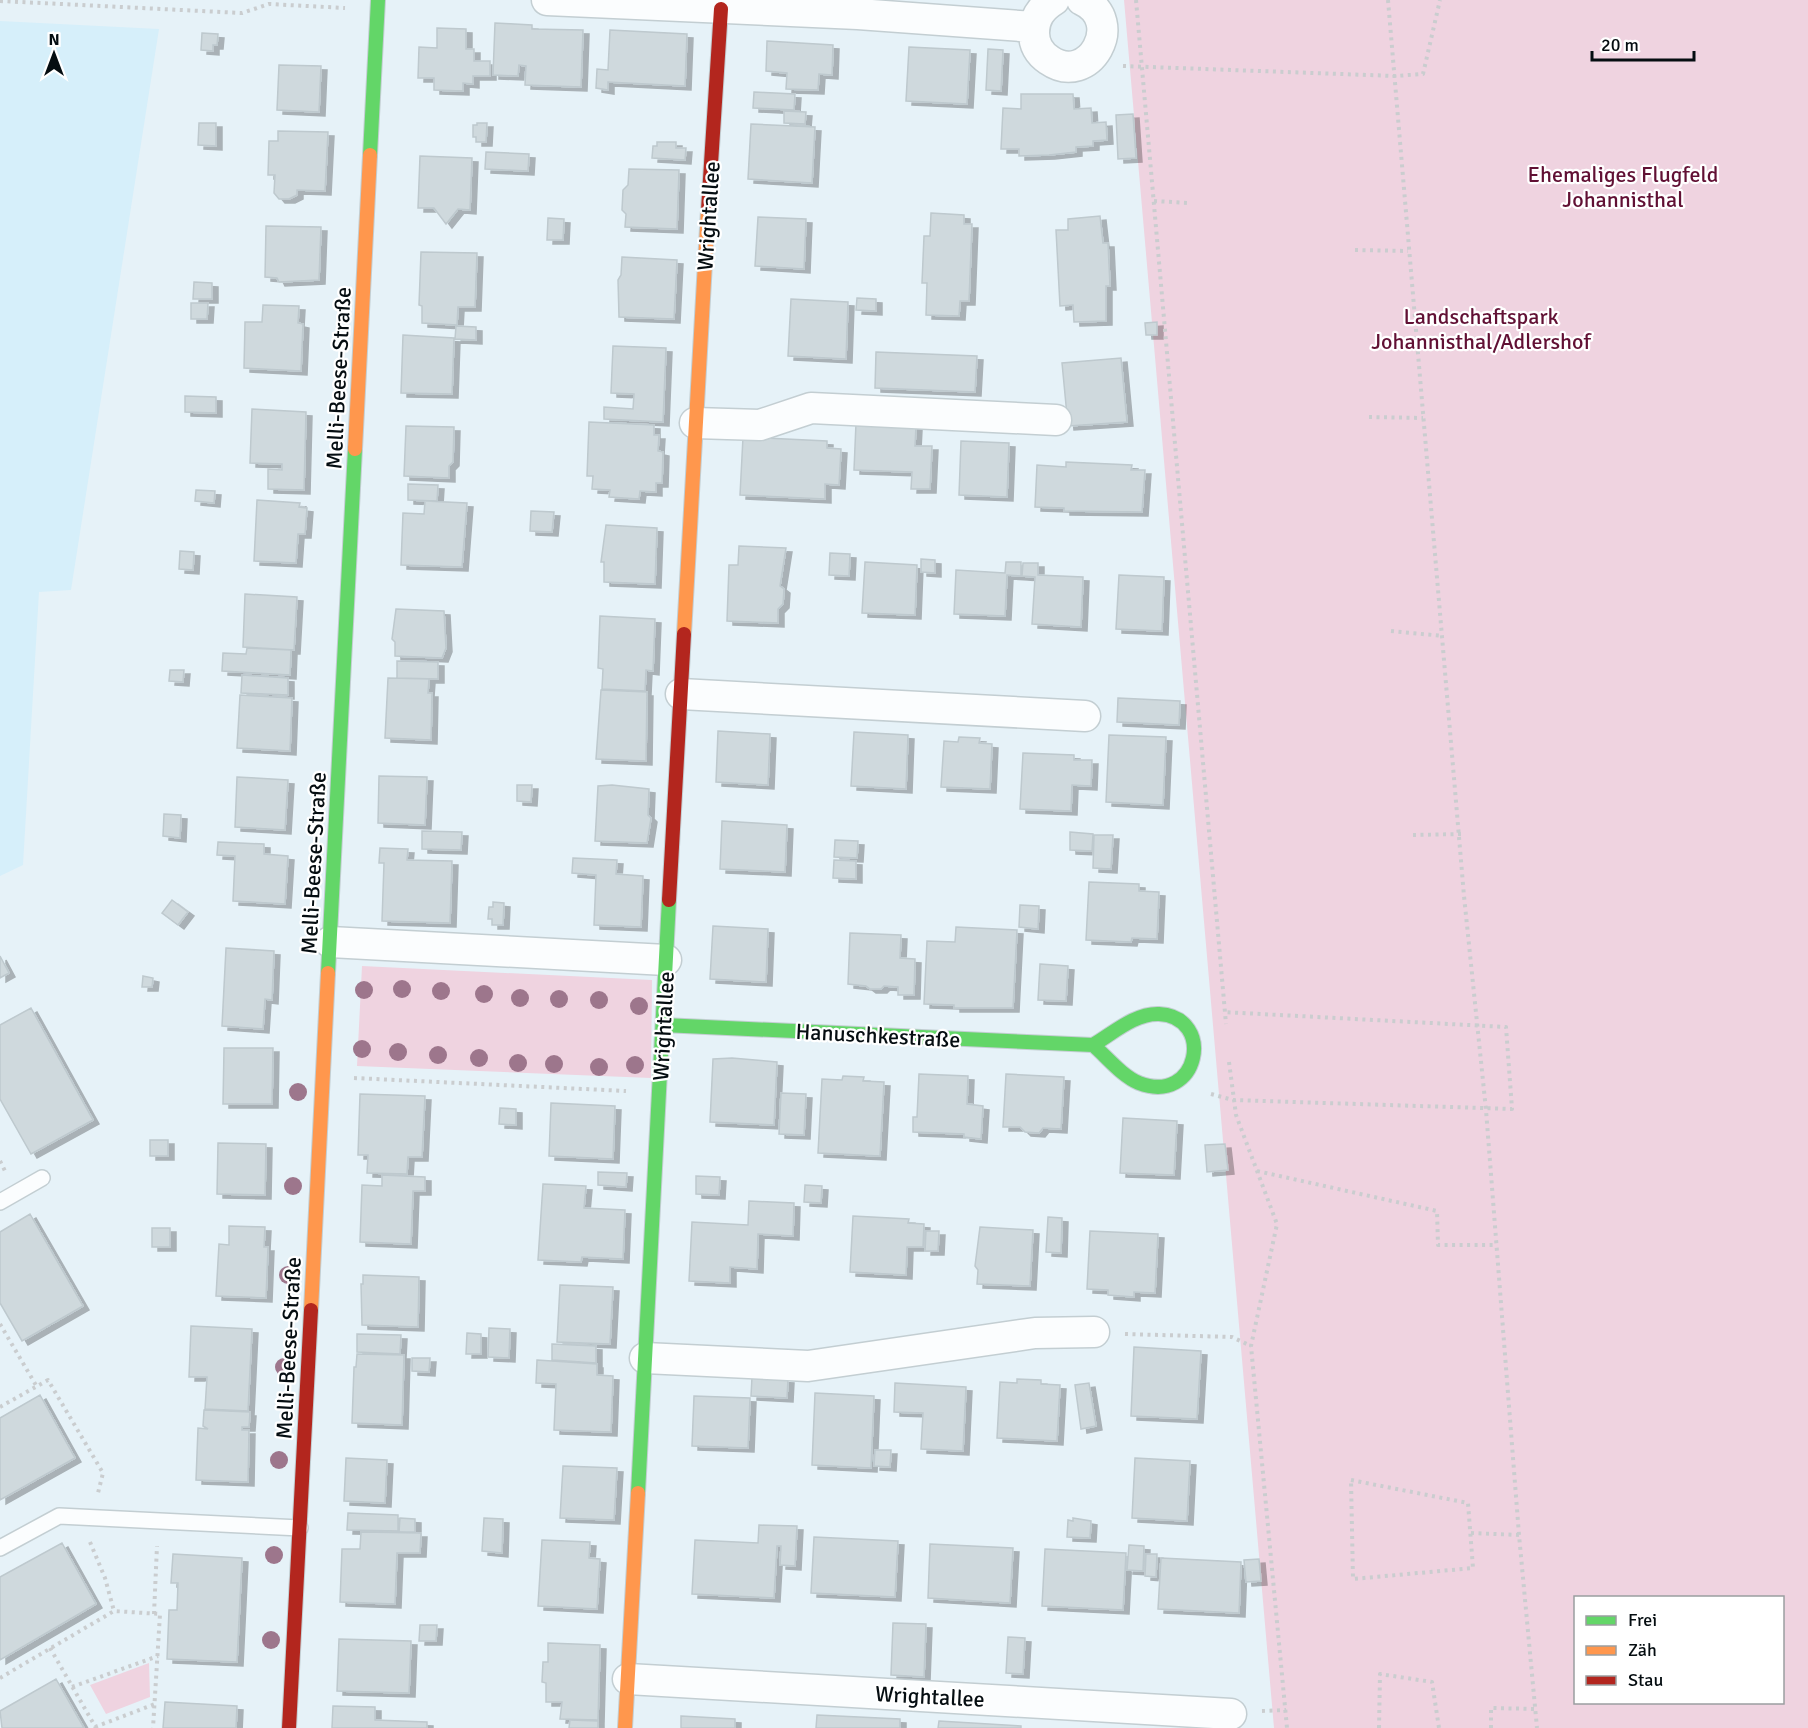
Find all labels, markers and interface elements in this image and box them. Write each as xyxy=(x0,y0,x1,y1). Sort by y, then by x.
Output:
north arrow xyxy=(24,24,84,84)
scale bar xyxy=(1592,24,1694,62)
text: N xyxy=(48,30,60,50)
text: 20 m xyxy=(1601,34,1639,56)
street label: Wrightallee xyxy=(691,160,726,272)
park label: Ehemaliges Flugfeld Johannisthal xyxy=(1527,161,1719,213)
street label: Melli-Beese-Straße xyxy=(320,286,357,470)
park label: Landschaftspark Johannisthal/Adlershof xyxy=(1371,303,1592,355)
street label: Melli-Beese-Straße xyxy=(295,771,332,955)
street label: Wrightallee xyxy=(647,971,680,1082)
street label: Hanuschkestraße xyxy=(795,1018,961,1053)
street label: Melli-Beese-Straße xyxy=(270,1256,307,1440)
legend xyxy=(1574,1596,1784,1704)
text: Frei xyxy=(1628,1609,1657,1631)
text: Zäh xyxy=(1628,1639,1657,1661)
text: Stau xyxy=(1628,1669,1663,1691)
street label: Wrightallee xyxy=(874,1680,985,1713)

